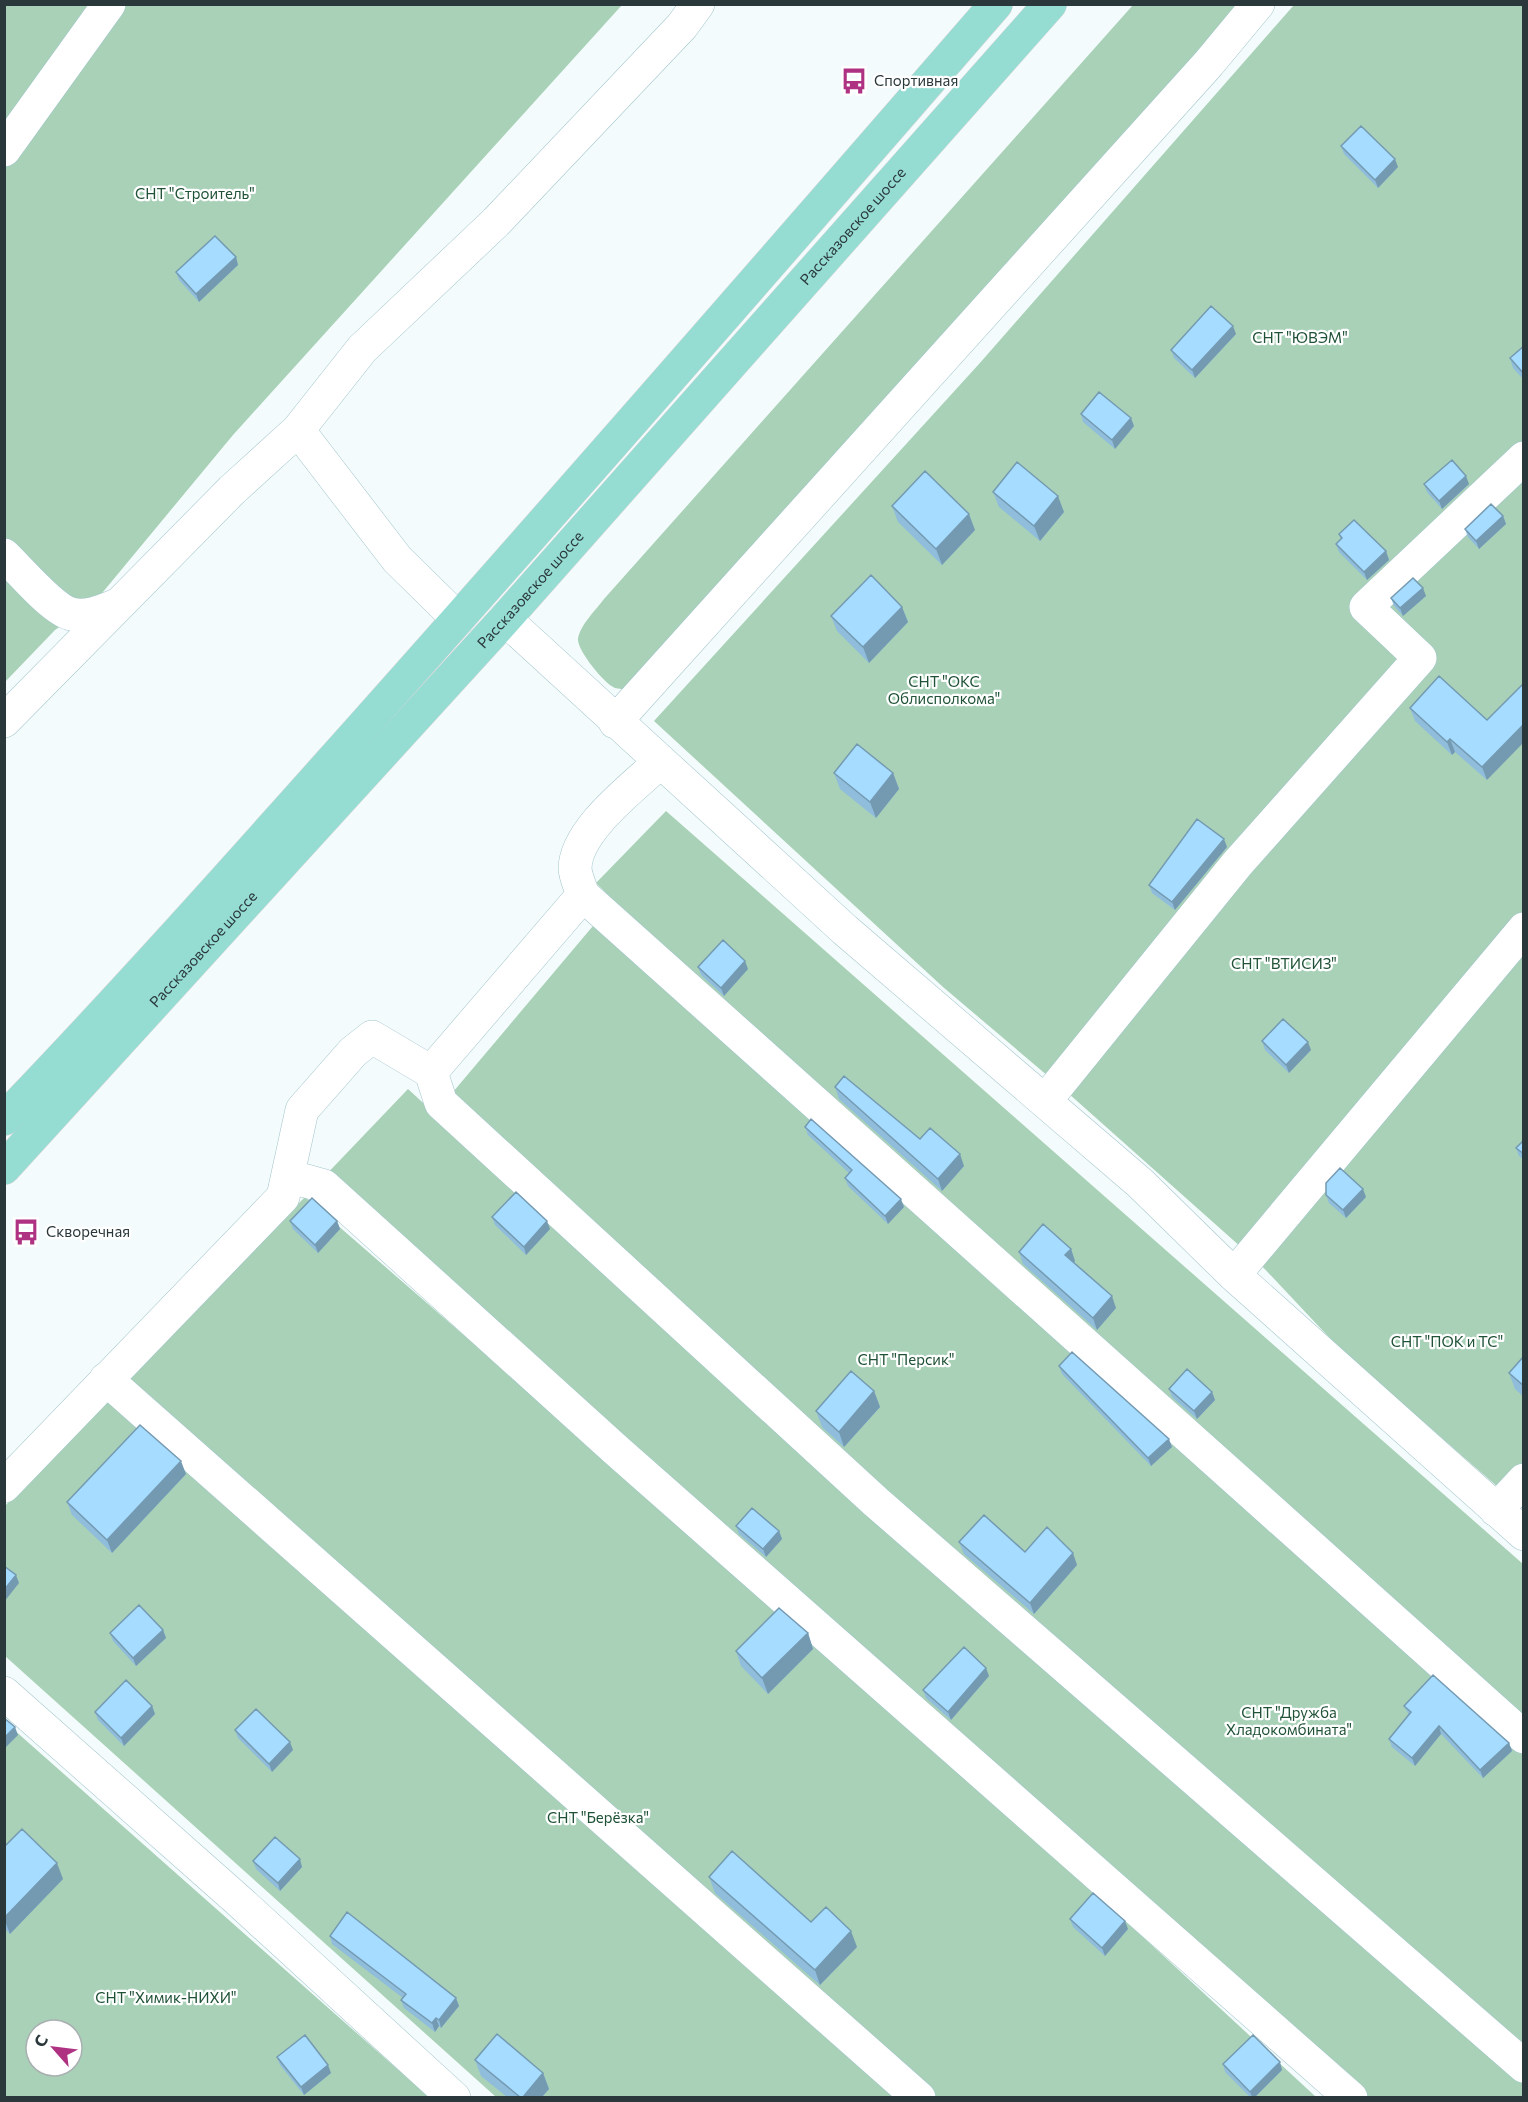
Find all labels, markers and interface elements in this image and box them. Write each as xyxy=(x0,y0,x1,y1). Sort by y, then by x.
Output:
bus stop icon: Спортивная xyxy=(839,66,869,96)
place label: Спортивная xyxy=(874,71,958,89)
street label: Рассказовское шоссе xyxy=(795,163,909,288)
park label: СНТ "Строитель" xyxy=(135,184,255,202)
park label: СНТ "ЮВЭМ" xyxy=(1252,328,1348,346)
street label: Рассказовское шоссе xyxy=(473,527,587,652)
park label: СНТ "ОКС Облисполкома" xyxy=(888,672,1000,707)
street label: Рассказовское шоссе xyxy=(145,887,260,1011)
park label: СНТ "ВТИСИЗ" xyxy=(1231,954,1337,972)
bus stop icon: Скворечная xyxy=(11,1217,41,1247)
place label: Скворечная xyxy=(46,1222,130,1240)
park label: СНТ "ПОК и ТС" xyxy=(1391,1332,1503,1350)
park label: СНТ "Персик" xyxy=(857,1350,955,1368)
park label: СНТ "Дружба Хладокомбината" xyxy=(1226,1703,1352,1738)
park label: СНТ "Берёзка" xyxy=(547,1808,649,1826)
park label: СНТ "Химик-НИХИ" xyxy=(95,1988,237,2006)
north arrow xyxy=(24,2018,84,2078)
text: С xyxy=(29,2031,51,2050)

